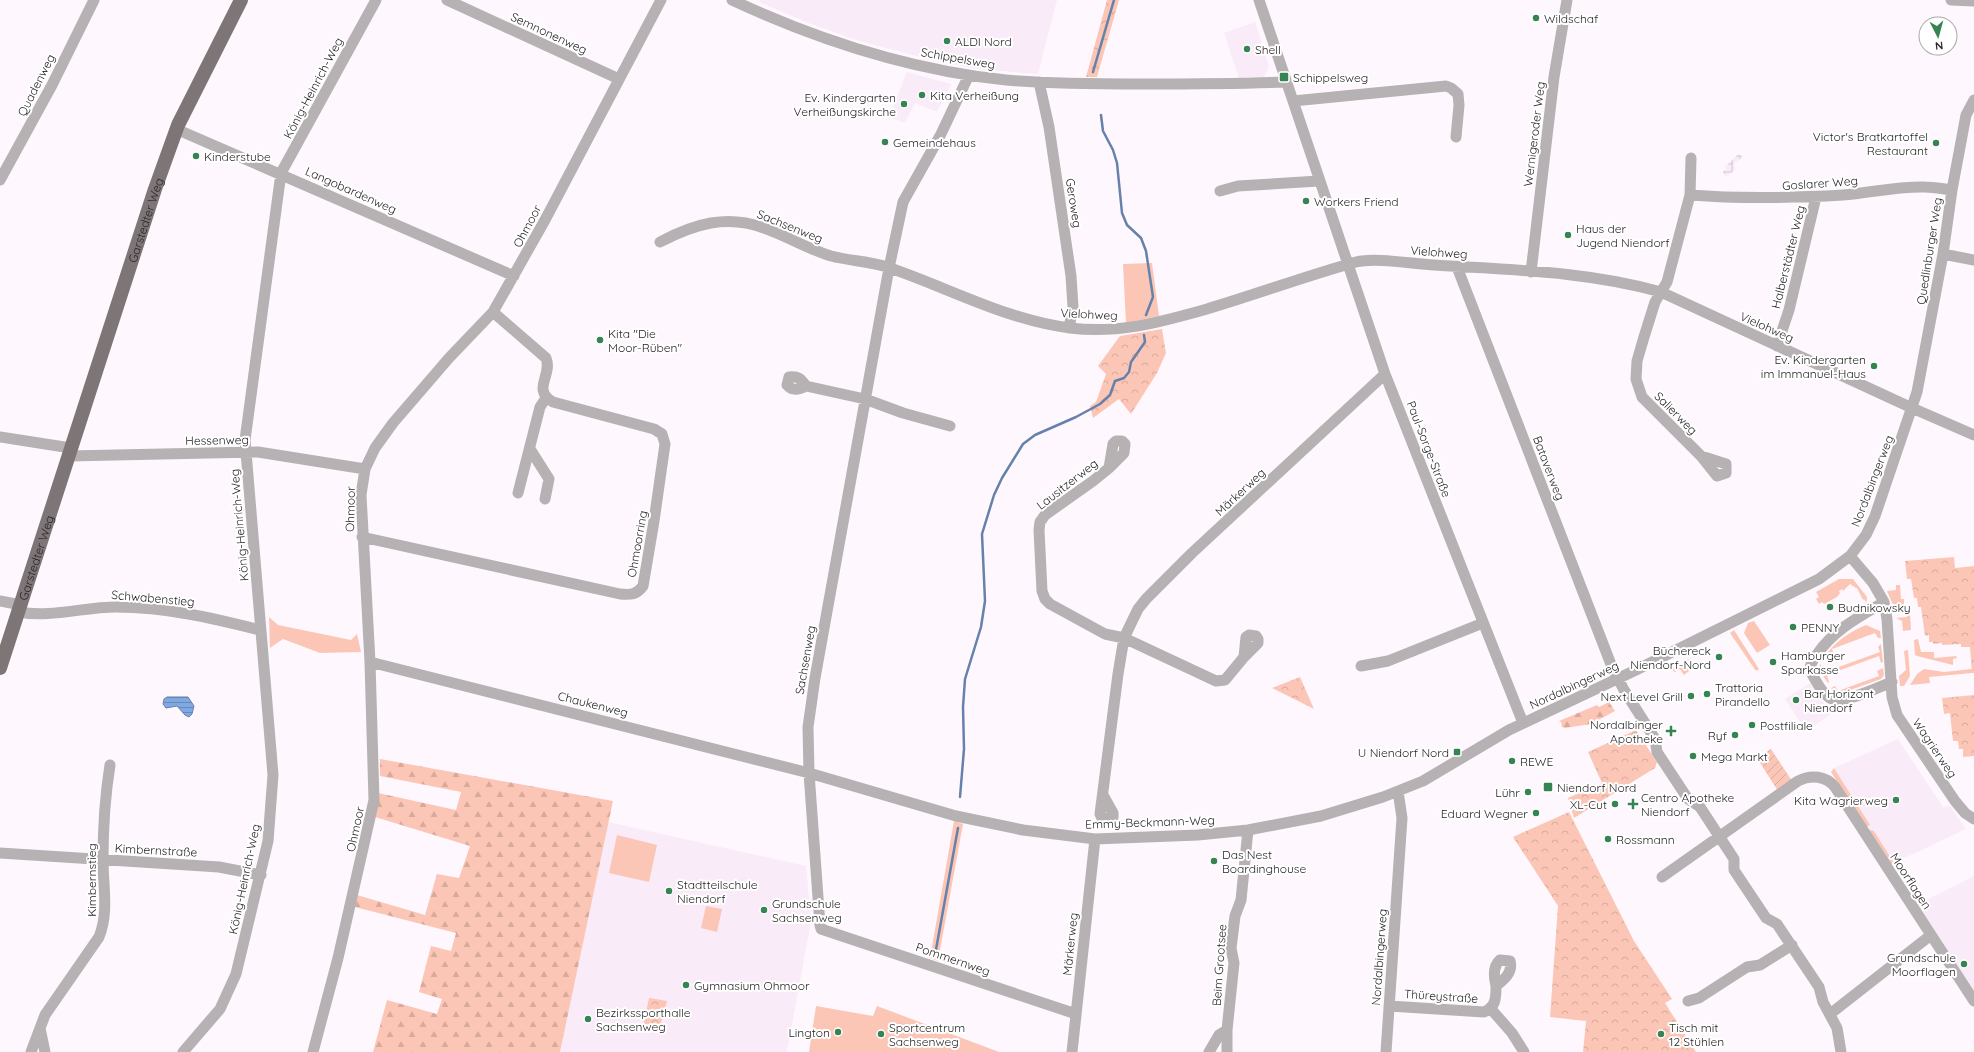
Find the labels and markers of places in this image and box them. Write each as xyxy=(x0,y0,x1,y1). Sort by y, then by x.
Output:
place label: Wildschaf xyxy=(1544,11,1599,26)
marker: Wildschaf xyxy=(1531,13,1541,23)
place label: ALDI Nord xyxy=(955,34,1012,49)
marker: ALDI Nord xyxy=(942,36,952,46)
place label: Shell xyxy=(1255,42,1281,57)
marker: Shell xyxy=(1242,44,1252,54)
place label: Schippelsweg xyxy=(1293,70,1368,85)
marker: Schippelsweg xyxy=(1278,71,1290,83)
place label: Kita Verheißung xyxy=(930,88,1019,103)
place label: Ev. Kindergarten Verheißungskirche xyxy=(794,90,896,119)
marker: Kita Verheißung xyxy=(917,90,927,100)
marker: Ev. Kindergarten Verheißungskirche xyxy=(899,99,909,109)
place label: Victor's Bratkartoffel Restaurant xyxy=(1813,129,1928,158)
place label: Gemeindehaus xyxy=(893,135,976,150)
marker: Gemeindehaus xyxy=(880,137,890,147)
marker: Victor's Bratkartoffel Restaurant xyxy=(1931,138,1941,148)
place label: Kinderstube xyxy=(204,149,271,164)
marker: Kinderstube xyxy=(191,151,201,161)
place label: Workers Friend xyxy=(1314,194,1399,209)
marker: Workers Friend xyxy=(1301,196,1311,206)
place label: Haus der Jugend Niendorf xyxy=(1576,221,1670,250)
marker: Haus der Jugend Niendorf xyxy=(1563,230,1573,240)
place label: Kita "Die Moor-Rüben" xyxy=(608,326,682,355)
marker: Kita "Die Moor-Rüben" xyxy=(595,335,605,345)
place label: Ev. Kindergarten im Immanuel-Haus xyxy=(1761,352,1866,381)
marker: Ev. Kindergarten im Immanuel-Haus xyxy=(1869,361,1879,371)
place label: Budnikowsky xyxy=(1838,600,1911,615)
marker: Budnikowsky xyxy=(1825,602,1835,612)
place label: PENNY xyxy=(1801,620,1839,635)
marker: PENNY xyxy=(1788,622,1798,632)
place label: Büchereck Niendorf-Nord xyxy=(1630,643,1711,672)
place label: Hamburger Sparkasse xyxy=(1781,648,1845,677)
marker: Büchereck Niendorf-Nord xyxy=(1714,652,1724,662)
marker: Hamburger Sparkasse xyxy=(1768,657,1778,667)
place label: Trattoria Pirandello xyxy=(1715,680,1770,709)
place label: Bar Horizont Niendorf xyxy=(1804,686,1874,715)
place label: Next Level Grill xyxy=(1601,689,1683,704)
marker: Trattoria Pirandello xyxy=(1702,689,1712,699)
marker: Next Level Grill xyxy=(1686,691,1696,701)
marker: Bar Horizont Niendorf xyxy=(1791,695,1801,705)
place label: Nordalbinger Apotheke xyxy=(1590,717,1663,746)
place label: Postfiliale xyxy=(1760,718,1813,733)
marker: Postfiliale xyxy=(1747,720,1757,730)
marker: Nordalbinger Apotheke xyxy=(1666,726,1676,736)
place label: Ryf xyxy=(1708,728,1728,743)
marker: Ryf xyxy=(1730,730,1740,740)
place label: U Niendorf Nord xyxy=(1358,745,1449,760)
marker: U Niendorf Nord xyxy=(1452,747,1462,757)
place label: Mega Markt xyxy=(1701,749,1768,764)
marker: Mega Markt xyxy=(1688,751,1698,761)
place label: REWE xyxy=(1520,754,1553,769)
marker: REWE xyxy=(1507,756,1517,766)
place label: Niendorf Nord xyxy=(1557,780,1636,795)
marker: Niendorf Nord xyxy=(1542,781,1554,793)
place label: Lühr xyxy=(1495,785,1520,800)
marker: Lühr xyxy=(1523,787,1533,797)
place label: Centro Apotheke Niendorf xyxy=(1641,790,1735,819)
place label: Kita Wagrierweg xyxy=(1794,793,1888,808)
marker: Kita Wagrierweg xyxy=(1891,795,1901,805)
place label: XL-Cut xyxy=(1570,797,1607,812)
marker: XL-Cut xyxy=(1610,799,1620,809)
marker: Centro Apotheke Niendorf xyxy=(1628,799,1638,809)
place label: Eduard Wegner xyxy=(1441,806,1528,821)
marker: Eduard Wegner xyxy=(1531,808,1541,818)
place label: Rossmann xyxy=(1616,832,1675,847)
marker: Rossmann xyxy=(1603,834,1613,844)
place label: Das Nest Boardinghouse xyxy=(1222,847,1306,876)
marker: Das Nest Boardinghouse xyxy=(1209,856,1219,866)
place label: Stadtteilschule Niendorf xyxy=(677,877,758,906)
marker: Stadtteilschule Niendorf xyxy=(664,886,674,896)
place label: Grundschule Sachsenweg xyxy=(772,896,842,925)
marker: Grundschule Sachsenweg xyxy=(759,905,769,915)
place label: Grundschule Moorflagen xyxy=(1887,950,1956,979)
marker: Grundschule Moorflagen xyxy=(1959,959,1969,969)
place label: Gymnasium Ohmoor xyxy=(694,978,810,993)
marker: Gymnasium Ohmoor xyxy=(681,980,691,990)
place label: Bezirkssporthalle Sachsenweg xyxy=(596,1005,691,1034)
marker: Bezirkssporthalle Sachsenweg xyxy=(583,1014,593,1024)
place label: Sportcentrum Sachsenweg xyxy=(889,1020,965,1049)
place label: Tisch mit 12 Stühlen xyxy=(1669,1020,1724,1049)
place label: Lington xyxy=(788,1025,830,1040)
marker: Lington xyxy=(833,1027,843,1037)
marker: Sportcentrum Sachsenweg xyxy=(876,1029,886,1039)
marker: Tisch mit 12 Stühlen xyxy=(1656,1029,1666,1039)

